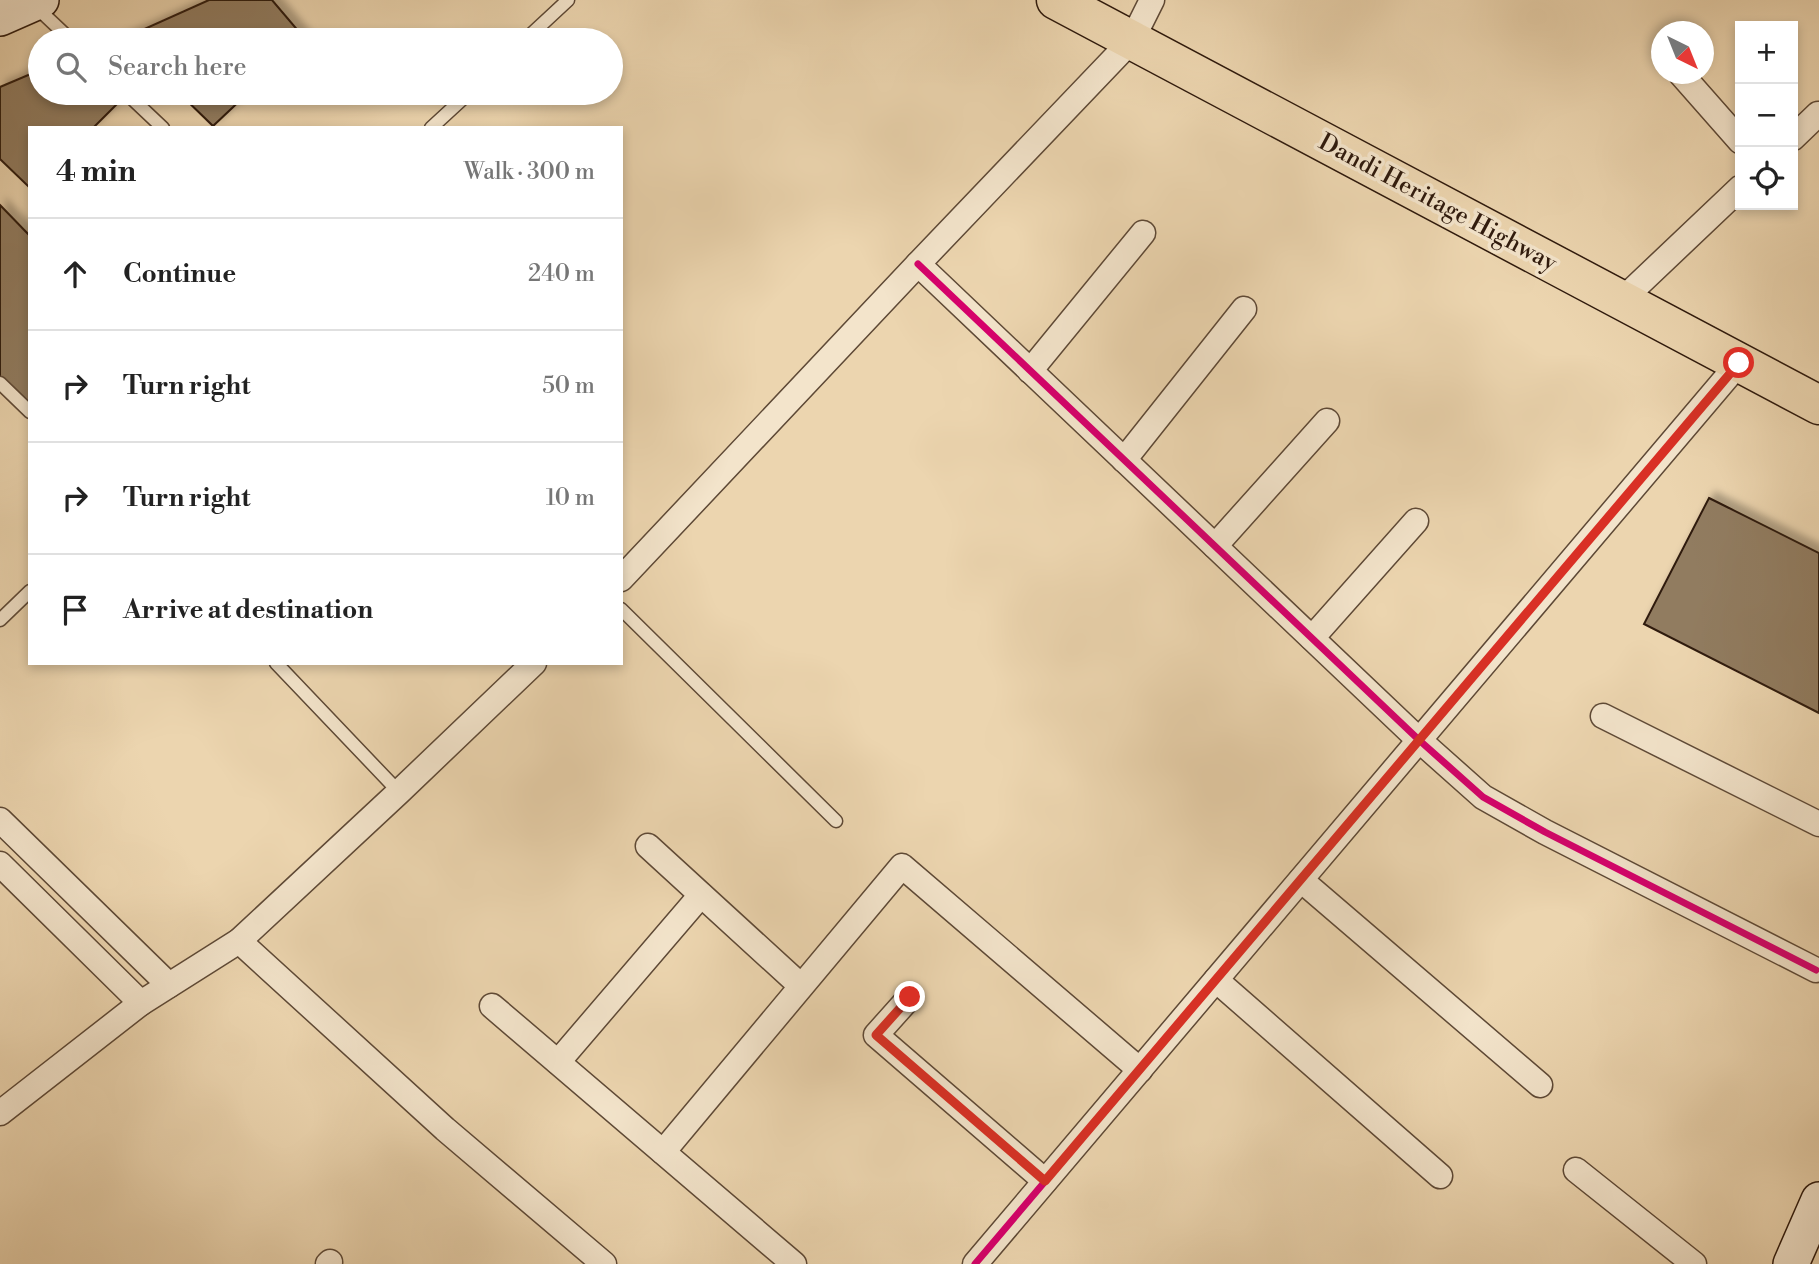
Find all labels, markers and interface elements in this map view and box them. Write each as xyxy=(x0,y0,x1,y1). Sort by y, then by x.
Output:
north arrow xyxy=(1651,21,1714,84)
map controls xyxy=(1735,21,1798,210)
button: + xyxy=(1735,21,1798,84)
search box xyxy=(28,28,623,105)
icon: search xyxy=(52,48,90,86)
text: Search here xyxy=(108,51,247,83)
button: − xyxy=(1735,84,1798,147)
street label: Dandi Heritage Highway xyxy=(1313,127,1562,279)
button: locate xyxy=(1735,147,1798,210)
text: 4 min xyxy=(56,153,136,191)
text: Walk · 300 m xyxy=(464,158,595,186)
icon: ahead xyxy=(56,255,94,293)
text: Continue xyxy=(123,258,236,290)
text: 240 m xyxy=(528,260,595,288)
route start xyxy=(1723,347,1754,378)
icon: right xyxy=(56,367,94,405)
text: Turn right xyxy=(123,370,251,402)
text: 50 m xyxy=(542,372,595,400)
icon: right xyxy=(56,479,94,517)
text: Turn right xyxy=(123,482,251,514)
text: 10 m xyxy=(546,484,595,512)
icon: arrive xyxy=(56,591,94,629)
text: Arrive at destination xyxy=(123,594,373,626)
route end xyxy=(894,981,925,1012)

